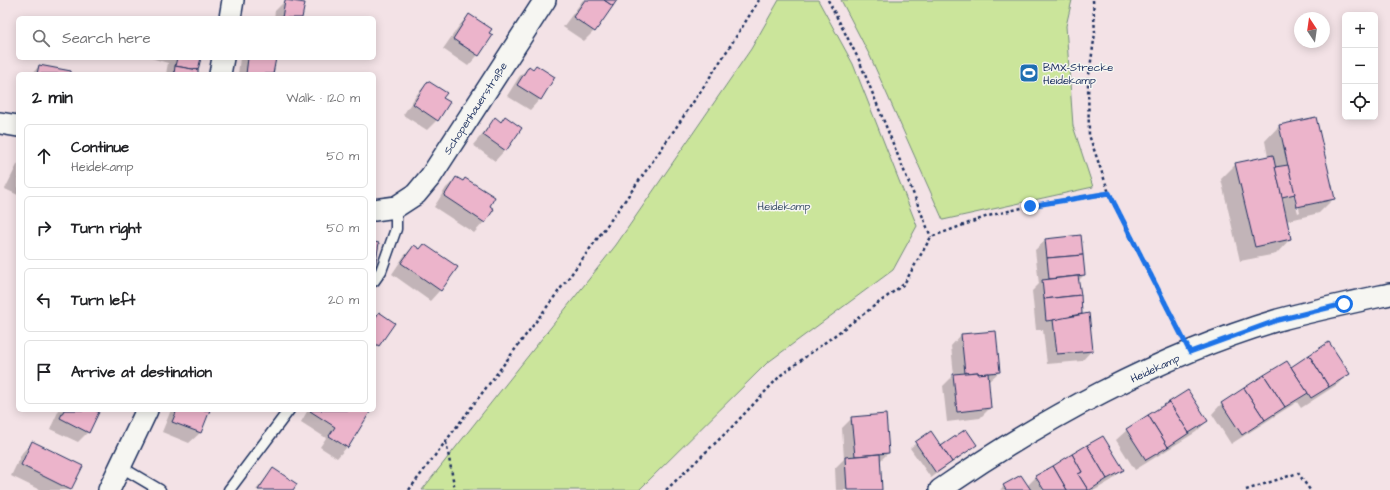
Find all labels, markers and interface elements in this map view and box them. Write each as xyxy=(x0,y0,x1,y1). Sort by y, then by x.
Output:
north arrow xyxy=(1294,12,1330,48)
map controls xyxy=(1342,12,1378,120)
button: + xyxy=(1342,12,1378,48)
search box xyxy=(16,16,376,60)
icon: search xyxy=(30,27,52,49)
text: Search here xyxy=(62,28,151,49)
button: − xyxy=(1342,48,1378,84)
street label: Schopenhauerstraße xyxy=(440,59,511,157)
place label: BMX-Strecke Heidekamp xyxy=(1043,60,1113,88)
sports icon: BMX-Strecke Heidekamp xyxy=(1018,62,1040,84)
button: locate xyxy=(1342,84,1378,120)
text: 2 min xyxy=(32,86,73,110)
text: Walk · 120 m xyxy=(286,89,360,107)
text: Continue xyxy=(71,137,129,158)
icon: ahead xyxy=(33,145,55,167)
text: 50 m xyxy=(326,147,359,165)
text: Heidekamp xyxy=(71,158,134,176)
route end xyxy=(1021,197,1039,215)
park label: Heidekamp xyxy=(758,199,810,214)
icon: right xyxy=(33,217,55,239)
text: Turn right xyxy=(71,218,142,239)
text: 50 m xyxy=(326,219,359,237)
icon: left xyxy=(33,289,55,311)
text: Turn left xyxy=(71,290,135,311)
text: 20 m xyxy=(328,291,359,309)
route start xyxy=(1335,295,1353,313)
street label: Heidekamp xyxy=(1128,350,1182,386)
icon: arrive xyxy=(33,361,55,383)
text: Arrive at destination xyxy=(71,362,212,383)

